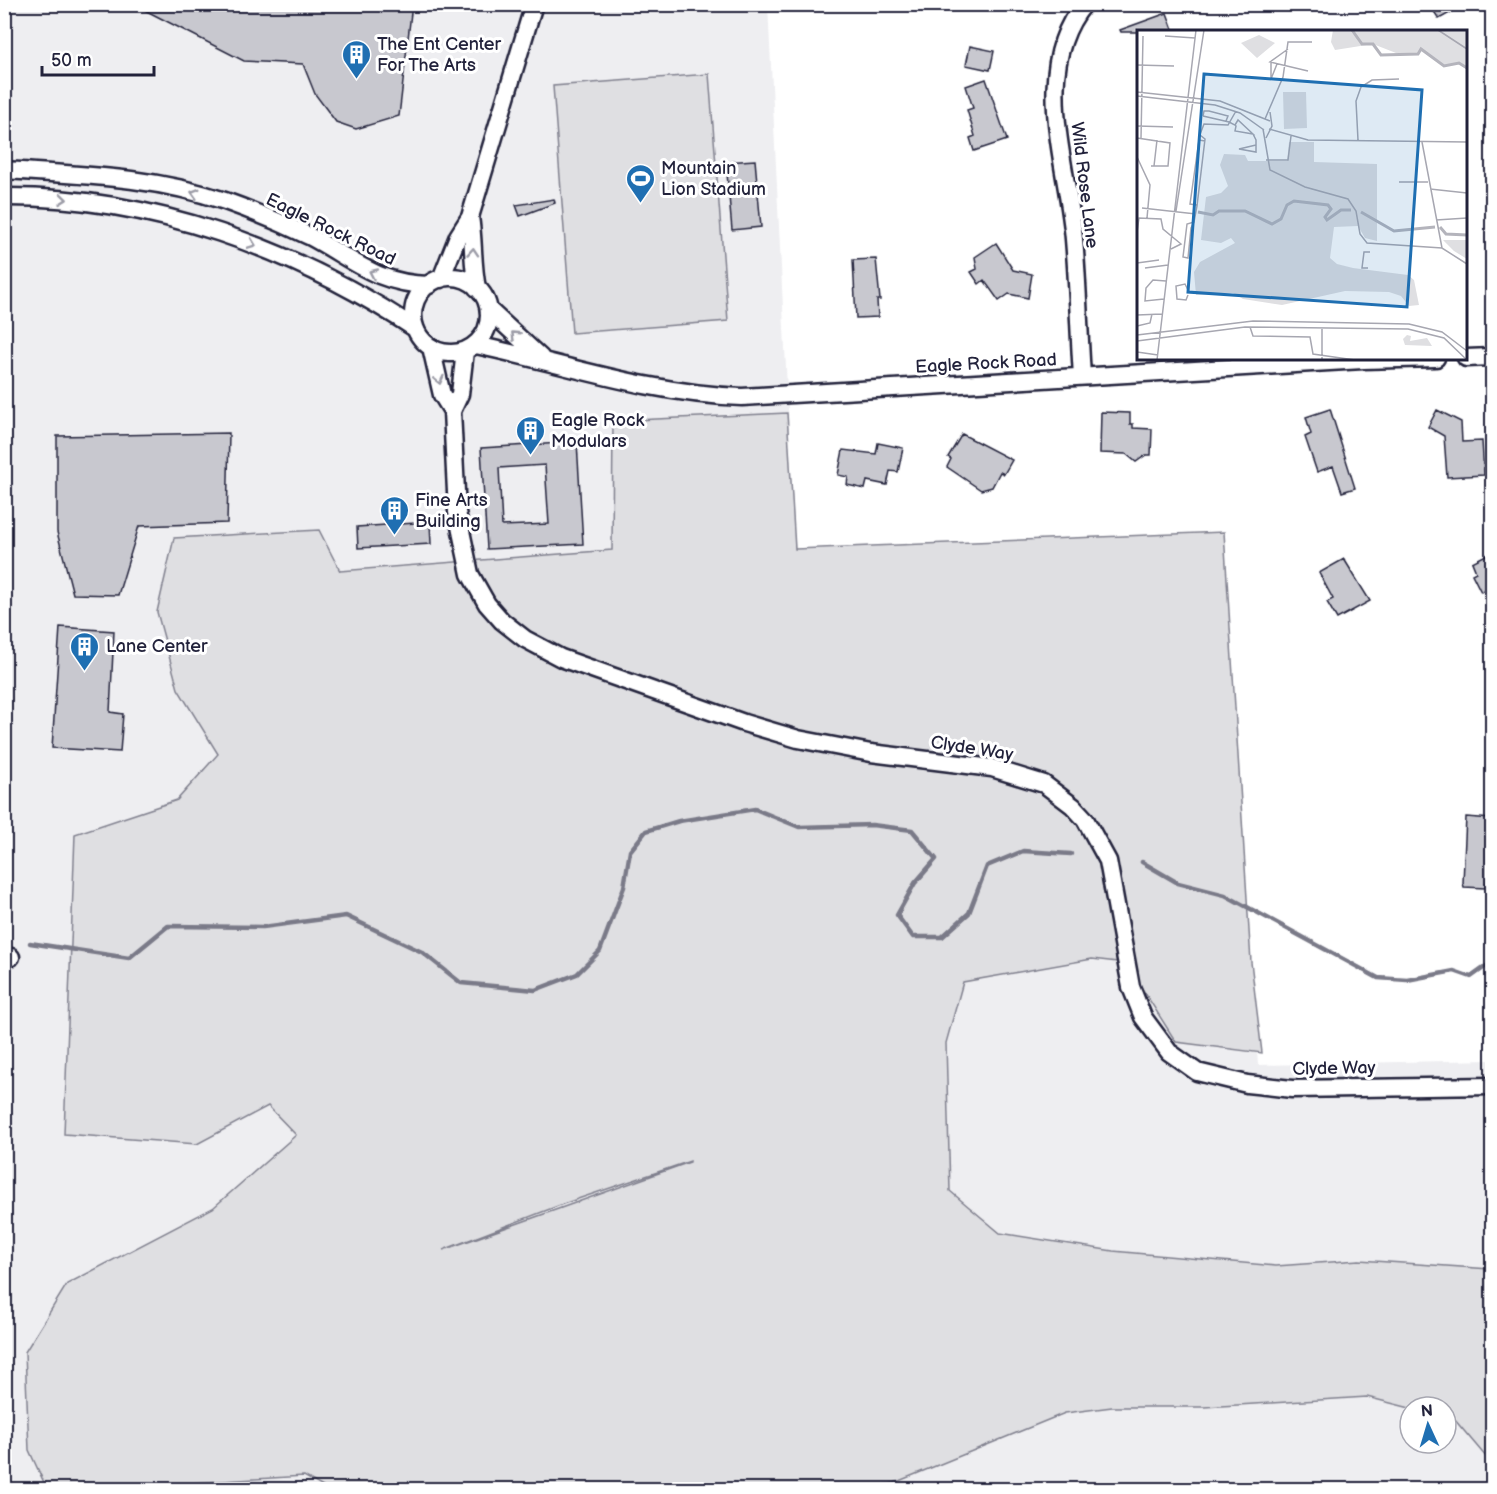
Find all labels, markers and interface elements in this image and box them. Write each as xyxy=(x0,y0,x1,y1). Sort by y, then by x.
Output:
inset map xyxy=(1137,30,1467,360)
place label: The Ent Center For The Arts xyxy=(377,34,502,76)
building icon: The Ent Center For The Arts xyxy=(340,38,372,80)
scale bar xyxy=(42,39,154,77)
text: 50 m xyxy=(51,50,92,71)
street label: Wild Rose Lane xyxy=(1066,121,1103,250)
place label: Mountain Lion Stadium xyxy=(661,158,766,200)
sports icon: Mountain Lion Stadium xyxy=(624,162,656,204)
one-way arrow xyxy=(191,188,201,200)
street label: Eagle Rock Road xyxy=(263,189,399,270)
one-way arrow xyxy=(58,193,67,205)
one-way arrow xyxy=(246,236,257,249)
one-way arrow xyxy=(467,248,480,257)
one-way arrow xyxy=(368,268,379,280)
one-way arrow xyxy=(512,331,523,342)
street label: Eagle Rock Road xyxy=(915,349,1057,378)
one-way arrow xyxy=(431,375,444,385)
place label: Eagle Rock Modulars xyxy=(551,410,644,452)
building icon: Eagle Rock Modulars xyxy=(514,414,546,456)
place label: Fine Arts Building xyxy=(415,490,488,532)
building icon: Fine Arts Building xyxy=(378,494,410,536)
building icon: Lane Center xyxy=(69,630,101,672)
place label: Lane Center xyxy=(106,636,208,657)
street label: Clyde Way xyxy=(929,732,1016,766)
street label: Clyde Way xyxy=(1292,1057,1377,1080)
north arrow xyxy=(1398,1395,1458,1455)
text: N xyxy=(1420,1402,1434,1421)

